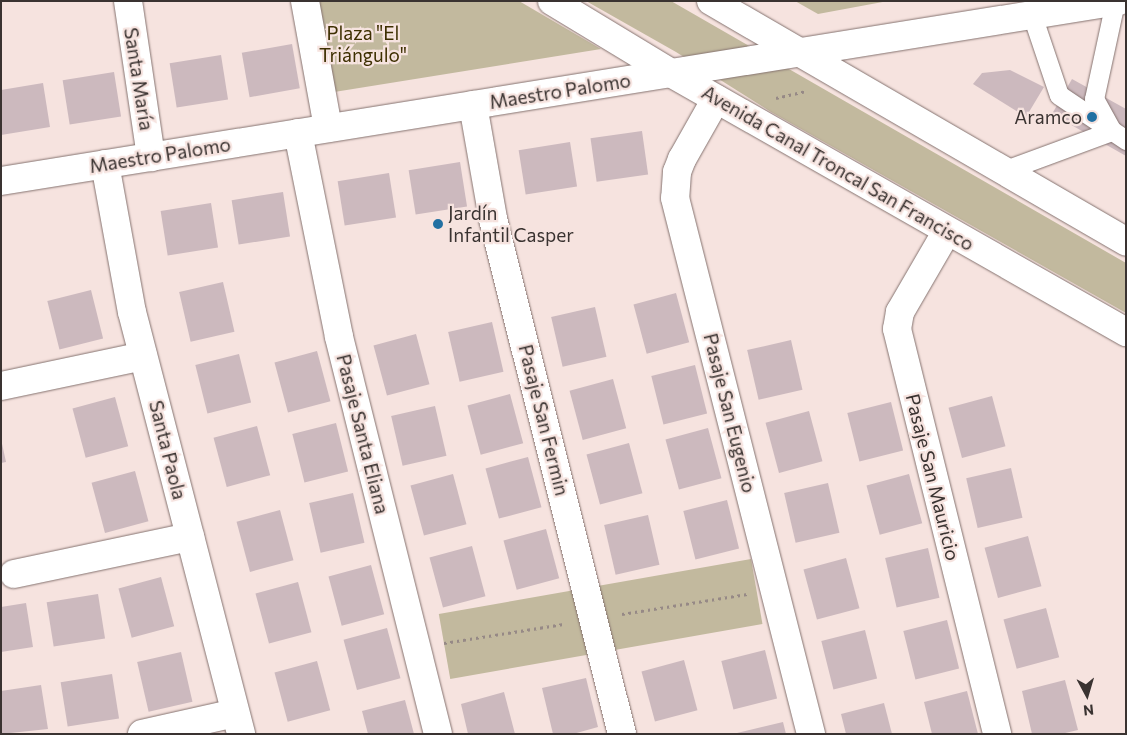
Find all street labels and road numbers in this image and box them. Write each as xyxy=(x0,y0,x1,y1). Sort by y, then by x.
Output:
street label: Santa María xyxy=(120,26,158,132)
street label: Maestro Palomo xyxy=(488,69,632,113)
street label: Avenida Canal Troncal San Francisco xyxy=(698,81,978,255)
street label: Maestro Palomo xyxy=(88,133,232,177)
street label: Pasaje San Eugenio xyxy=(699,331,761,495)
street label: Pasaje San Fermin xyxy=(514,342,574,498)
street label: Pasaje Santa Eliana xyxy=(332,352,394,516)
street label: Pasaje San Mauricio xyxy=(901,391,965,563)
street label: Santa Paola xyxy=(145,398,191,502)

